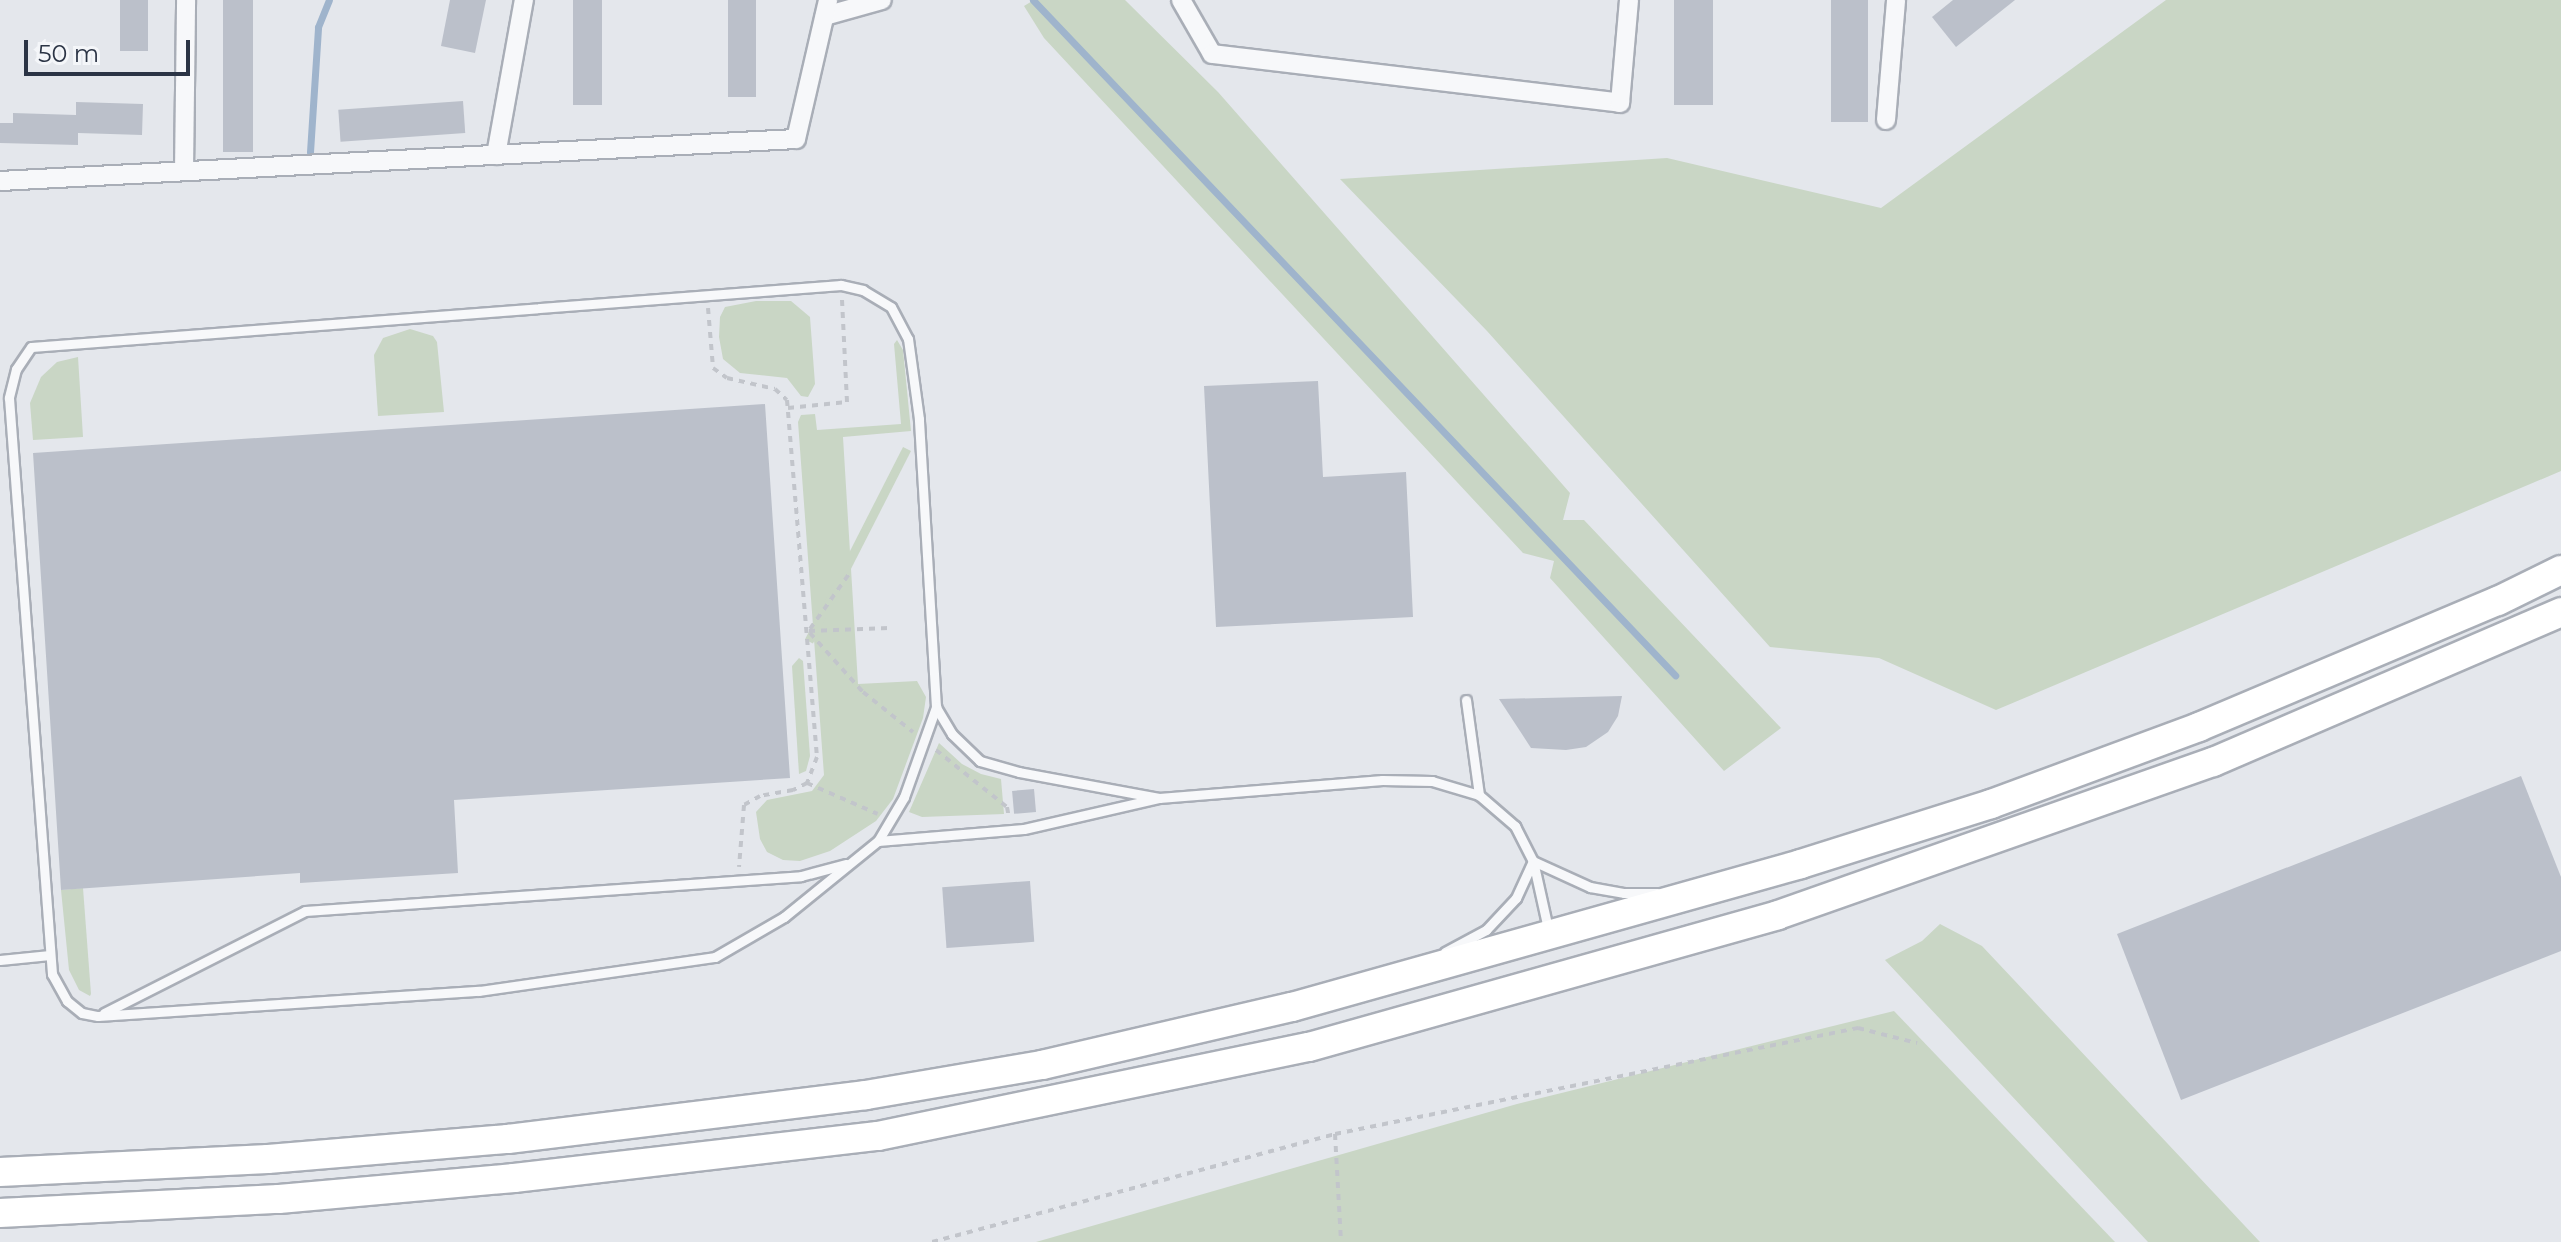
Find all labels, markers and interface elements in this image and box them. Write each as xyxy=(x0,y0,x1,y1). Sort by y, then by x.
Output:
scale bar xyxy=(28,24,194,74)
text: 50 m xyxy=(38,39,99,68)

